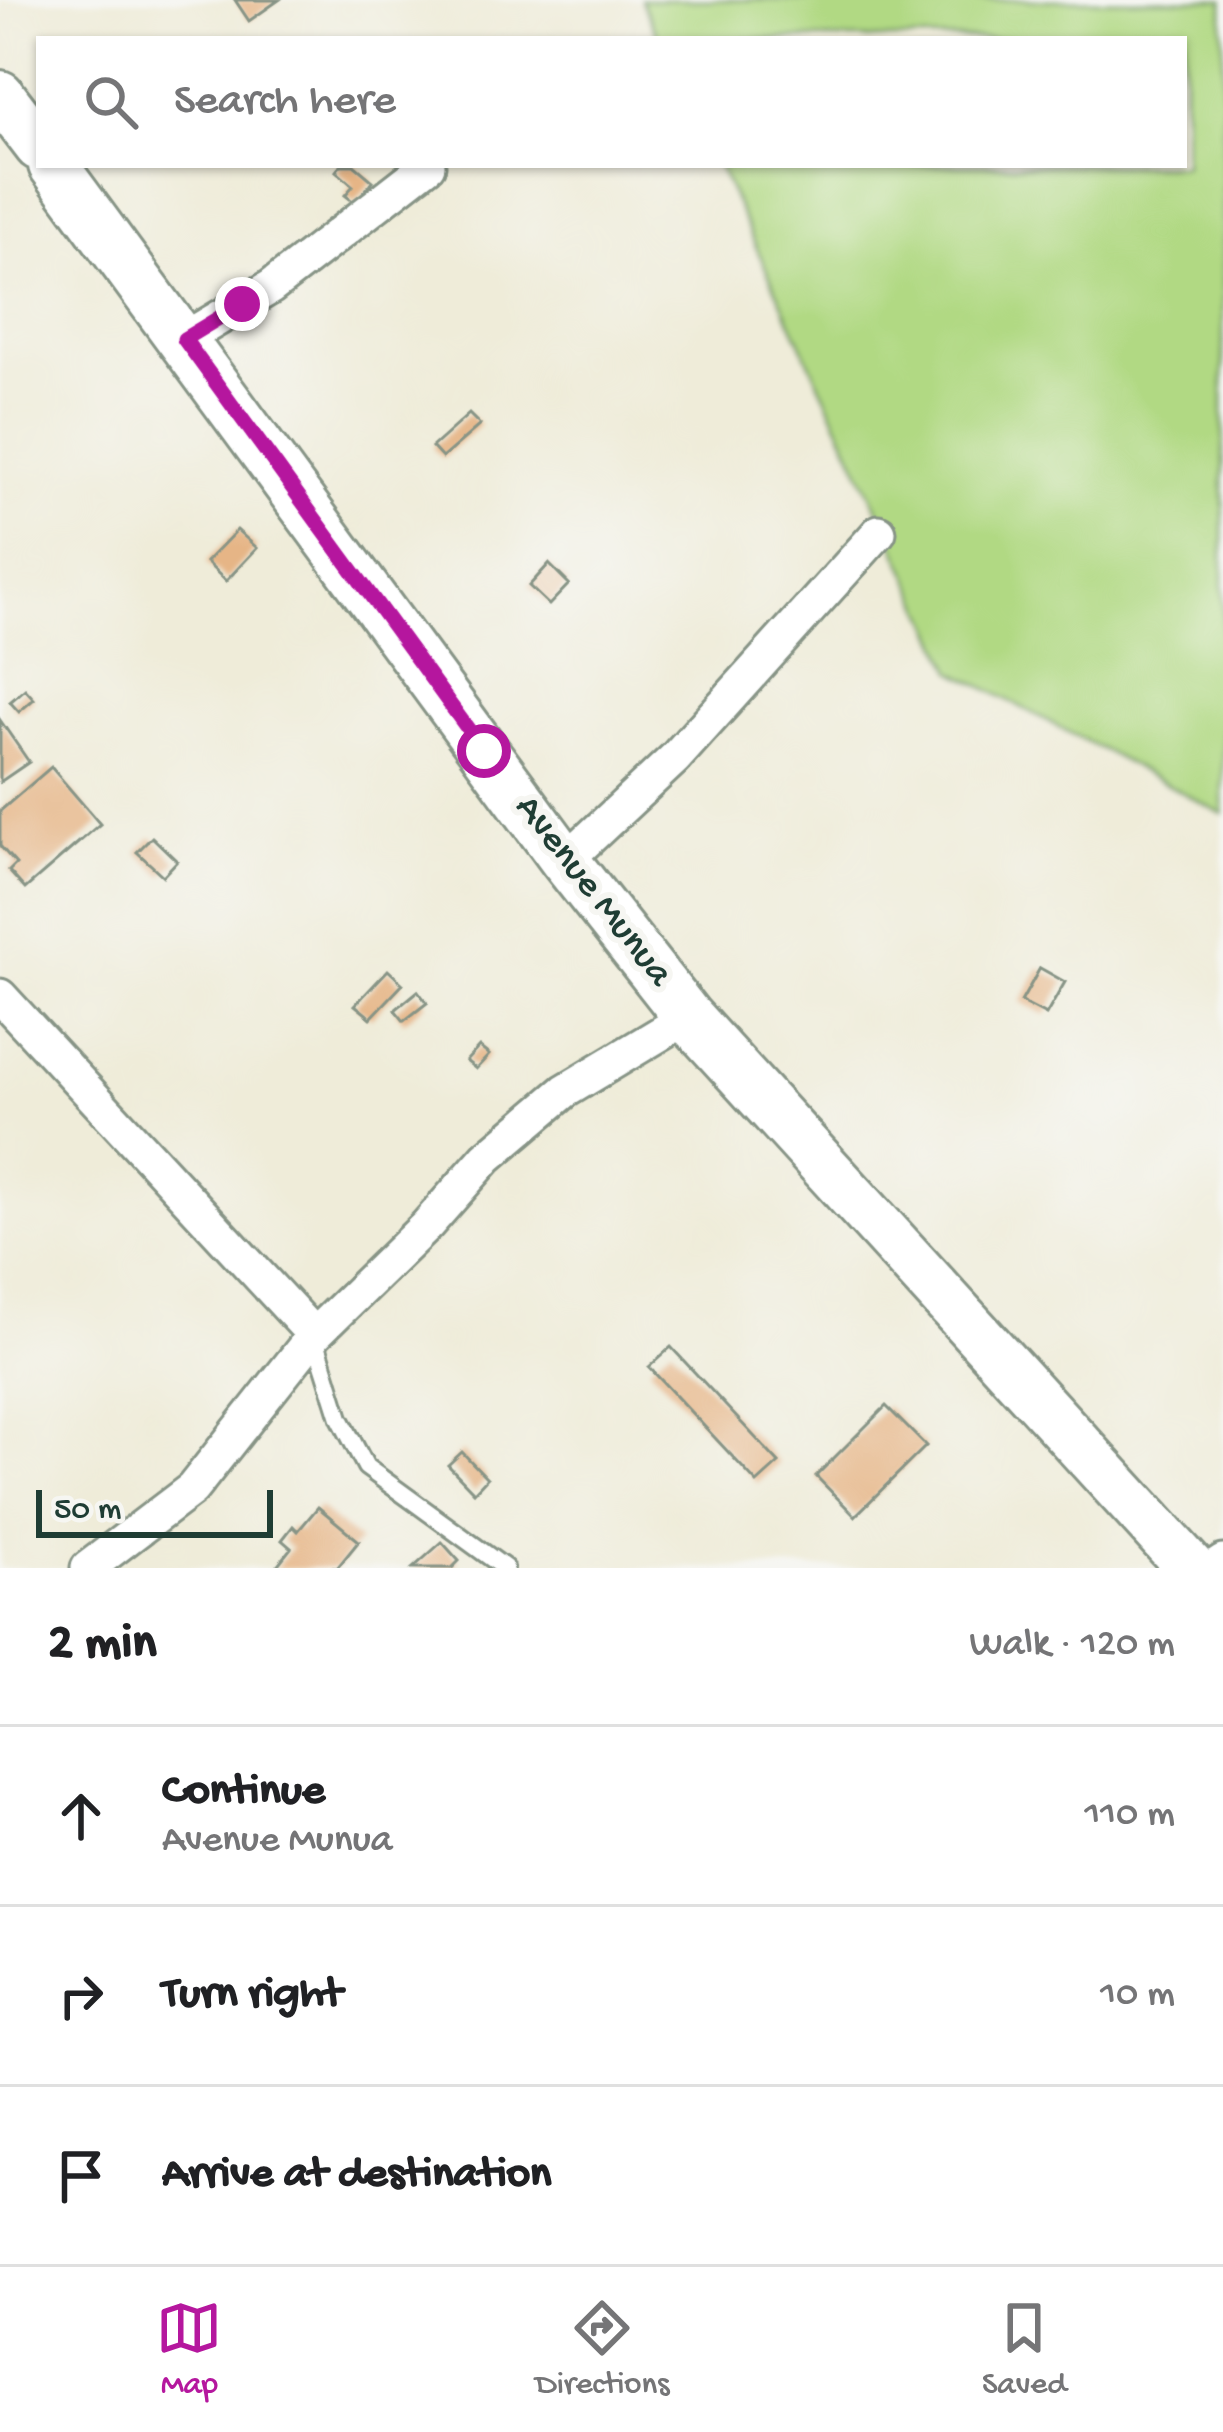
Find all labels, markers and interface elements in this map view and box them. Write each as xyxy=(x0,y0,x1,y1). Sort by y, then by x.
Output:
search box xyxy=(36,36,1187,168)
icon: search xyxy=(78,69,144,135)
text: Search here xyxy=(174,76,396,129)
route end xyxy=(215,277,269,331)
route start xyxy=(457,724,511,778)
street label: Avenue Munua xyxy=(503,787,682,998)
scale bar xyxy=(36,1484,273,1537)
text: 50 m xyxy=(54,1492,121,1530)
text: 2 min xyxy=(48,1616,157,1676)
text: Walk · 120 m xyxy=(970,1623,1175,1669)
text: Continue xyxy=(162,1766,325,1819)
icon: ahead xyxy=(48,1783,114,1849)
text: 110 m xyxy=(1084,1793,1175,1839)
text: Avenue Munua xyxy=(162,1819,392,1865)
icon: right xyxy=(48,1963,114,2029)
text: Turn right xyxy=(162,1969,342,2022)
text: 10 m xyxy=(1100,1973,1175,2019)
icon: arrive xyxy=(48,2143,114,2209)
text: Arrive at destination xyxy=(162,2149,551,2202)
tab: Map xyxy=(156,2295,222,2405)
tab: Directions xyxy=(535,2295,669,2405)
tab: Saved xyxy=(982,2295,1067,2405)

